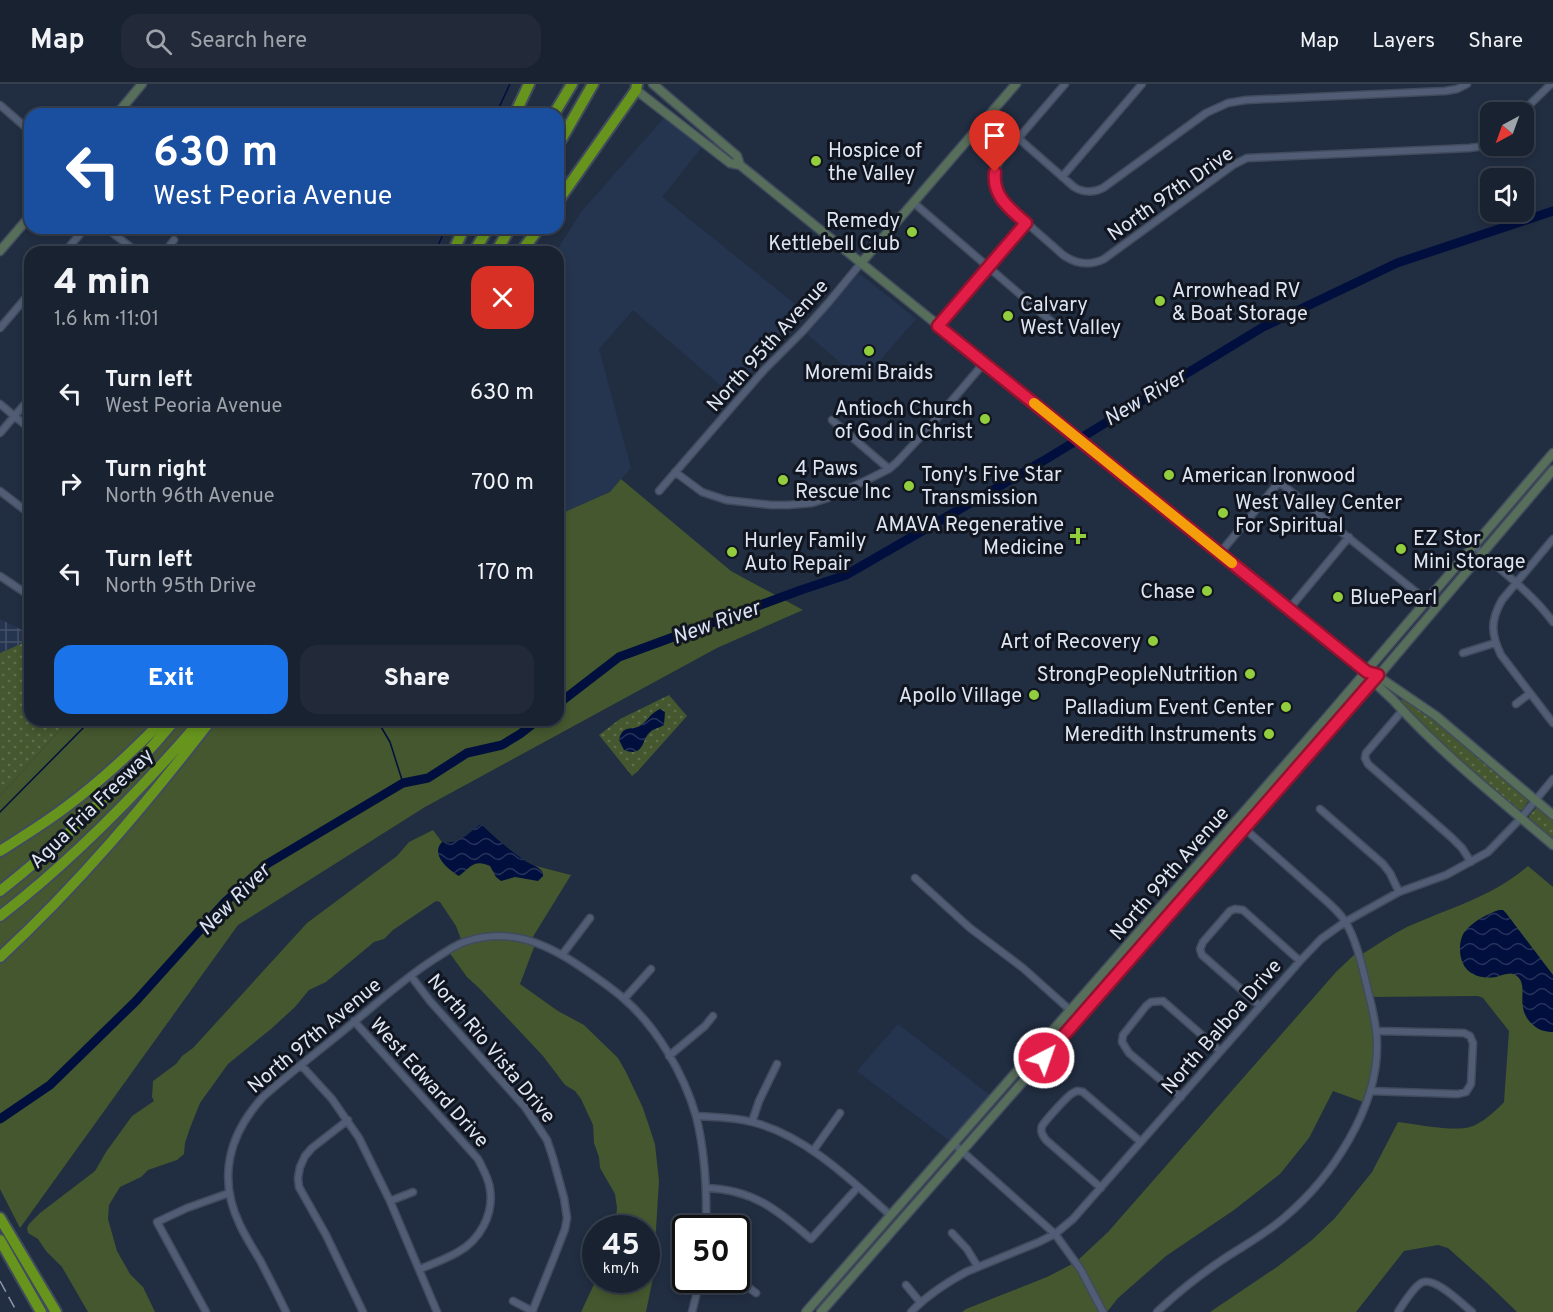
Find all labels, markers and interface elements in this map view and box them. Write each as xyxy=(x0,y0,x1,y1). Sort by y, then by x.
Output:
search box xyxy=(121,14,541,68)
text: Map xyxy=(30,23,85,59)
icon: search xyxy=(142,25,175,58)
text: Search here xyxy=(190,28,307,55)
text: Map xyxy=(1300,28,1339,55)
text: Layers xyxy=(1372,28,1435,55)
text: Share xyxy=(1468,28,1523,55)
north arrow xyxy=(1480,102,1534,156)
map controls xyxy=(1480,102,1534,222)
pin xyxy=(969,110,1020,172)
icon: arrive xyxy=(978,119,1011,152)
text: 630 m xyxy=(153,128,278,181)
icon: left xyxy=(54,132,132,210)
place label: Hospice of the Valley xyxy=(828,139,922,188)
street label: North 97th Drive xyxy=(1103,142,1239,248)
marker: Hospice of the Valley xyxy=(809,154,823,168)
button: sound xyxy=(1480,168,1534,222)
text: West Peoria Avenue xyxy=(153,180,392,214)
place label: Remedy Kettlebell Club xyxy=(768,209,900,258)
marker: Remedy Kettlebell Club xyxy=(905,225,919,239)
text: 4 min xyxy=(54,261,151,307)
button: close xyxy=(471,266,534,329)
street label: North 95th Avenue xyxy=(702,274,835,418)
place label: Arrowhead RV & Boat Storage xyxy=(1172,279,1308,328)
place label: Calvary West Valley xyxy=(1020,293,1121,342)
marker: Arrowhead RV & Boat Storage xyxy=(1153,294,1167,308)
text: 1.6 km · 11:01 xyxy=(54,307,159,333)
marker: Calvary West Valley xyxy=(1001,309,1015,323)
marker: Moremi Braids xyxy=(862,344,876,358)
place label: Moremi Braids xyxy=(805,361,933,387)
water label: New River xyxy=(1100,362,1194,433)
text: Turn left xyxy=(105,367,193,394)
icon: left xyxy=(54,377,87,410)
text: 630 m xyxy=(470,380,534,407)
text: West Peoria Avenue xyxy=(105,394,282,420)
place label: Antioch Church of God in Christ xyxy=(834,397,973,446)
marker: Antioch Church of God in Christ xyxy=(978,412,992,426)
text: Turn right xyxy=(105,457,207,484)
place label: 4 Paws Rescue Inc xyxy=(795,457,891,506)
place label: Tony's Five Star Transmission xyxy=(921,463,1062,512)
place label: American Ironwood xyxy=(1181,464,1355,490)
icon: right xyxy=(54,467,87,500)
marker: American Ironwood xyxy=(1162,468,1176,482)
text: 700 m xyxy=(471,470,534,497)
marker: 4 Paws Rescue Inc xyxy=(776,473,790,487)
marker: Tony's Five Star Transmission xyxy=(902,479,916,493)
text: North 96th Avenue xyxy=(105,484,275,510)
place label: West Valley Center For Spiritual xyxy=(1235,491,1402,540)
marker: West Valley Center For Spiritual xyxy=(1216,506,1230,520)
place label: AMAVA Regenerative Medicine xyxy=(875,513,1064,562)
marker: AMAVA Regenerative Medicine xyxy=(1069,527,1087,545)
place label: EZ Stor Mini Storage xyxy=(1413,527,1526,576)
place label: Hurley Family Auto Repair xyxy=(744,529,866,578)
marker: EZ Stor Mini Storage xyxy=(1394,542,1408,556)
marker: Hurley Family Auto Repair xyxy=(725,545,739,559)
text: Turn left xyxy=(105,547,193,574)
icon: left xyxy=(54,557,87,590)
text: 170 m xyxy=(477,560,534,587)
text: North 95th Drive xyxy=(105,574,256,600)
place label: Chase xyxy=(1140,580,1195,606)
marker: Chase xyxy=(1200,584,1214,598)
place label: BluePearl xyxy=(1350,586,1437,612)
marker: BluePearl xyxy=(1331,590,1345,604)
water label: New River xyxy=(669,594,766,652)
place label: Art of Recovery xyxy=(1000,630,1141,656)
marker: Art of Recovery xyxy=(1146,634,1160,648)
button: Exit xyxy=(54,645,288,714)
button: Share xyxy=(300,645,534,714)
place label: StrongPeopleNutrition xyxy=(1037,663,1238,689)
marker: StrongPeopleNutrition xyxy=(1243,667,1257,681)
place label: Apollo Village xyxy=(899,684,1022,710)
marker: Apollo Village xyxy=(1027,688,1041,702)
place label: Palladium Event Center xyxy=(1064,696,1274,722)
marker: Palladium Event Center xyxy=(1279,700,1293,714)
place label: Meredith Instruments xyxy=(1064,723,1257,749)
marker: Meredith Instruments xyxy=(1262,727,1276,741)
street label: Agua Fria Freeway xyxy=(25,744,160,875)
street label: North 99th Avenue xyxy=(1105,802,1236,947)
water label: New River xyxy=(193,857,278,942)
street label: North Balboa Drive xyxy=(1157,954,1288,1100)
street label: North Rio Vista Drive xyxy=(420,969,561,1129)
street label: North 97th Avenue xyxy=(243,973,388,1100)
street label: West Edward Drive xyxy=(363,1013,494,1154)
position arrow xyxy=(1012,1026,1076,1090)
speed limit sign: 50 xyxy=(672,1215,750,1293)
text: 45 xyxy=(602,1228,640,1265)
text: km/h xyxy=(603,1260,639,1279)

